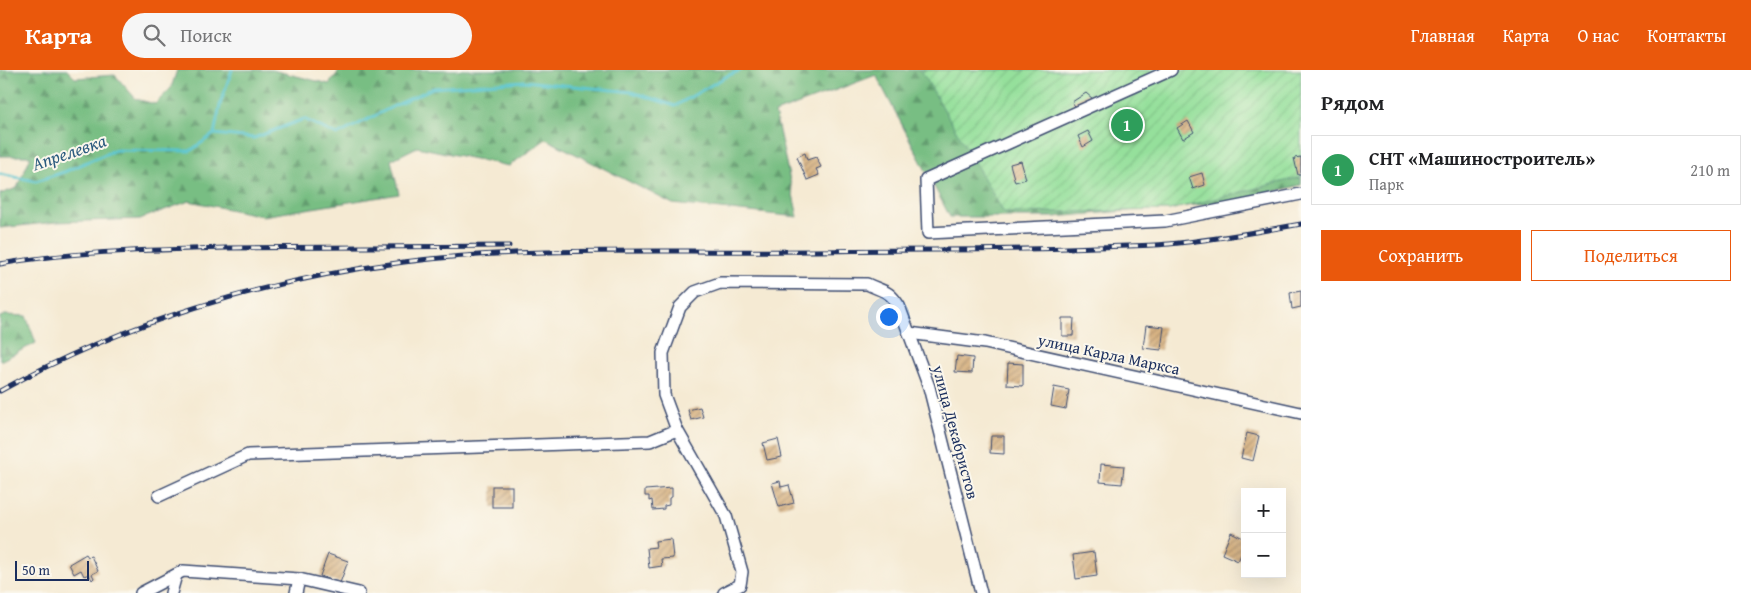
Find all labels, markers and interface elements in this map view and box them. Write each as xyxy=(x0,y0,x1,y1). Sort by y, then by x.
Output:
search box xyxy=(122,13,472,58)
text: Карта xyxy=(25,18,92,53)
icon: search xyxy=(140,21,168,49)
text: Поиск xyxy=(180,21,232,49)
text: Главная xyxy=(1411,22,1475,49)
text: Карта xyxy=(1503,22,1549,49)
text: О нас xyxy=(1577,22,1619,49)
text: Контакты xyxy=(1647,22,1726,49)
text: Рядом xyxy=(1321,87,1384,118)
pin: 1 xyxy=(1111,106,1143,144)
water label: Апрелевка xyxy=(27,127,110,178)
text: СНТ «Машиностроитель» xyxy=(1369,144,1595,172)
text: 1 xyxy=(1334,158,1342,182)
text: 210 m xyxy=(1690,158,1730,182)
text: Парк xyxy=(1369,172,1404,196)
button: Сохранить xyxy=(1321,230,1521,281)
button: Поделиться xyxy=(1531,230,1731,281)
your location xyxy=(876,304,902,330)
street label: улица Карла Маркса xyxy=(1035,327,1183,381)
street label: улица Декабристов xyxy=(926,361,985,502)
map controls xyxy=(1241,488,1286,578)
button: + xyxy=(1241,488,1286,533)
button: − xyxy=(1241,533,1286,578)
scale bar xyxy=(15,558,89,581)
text: 50 m xyxy=(22,560,50,580)

